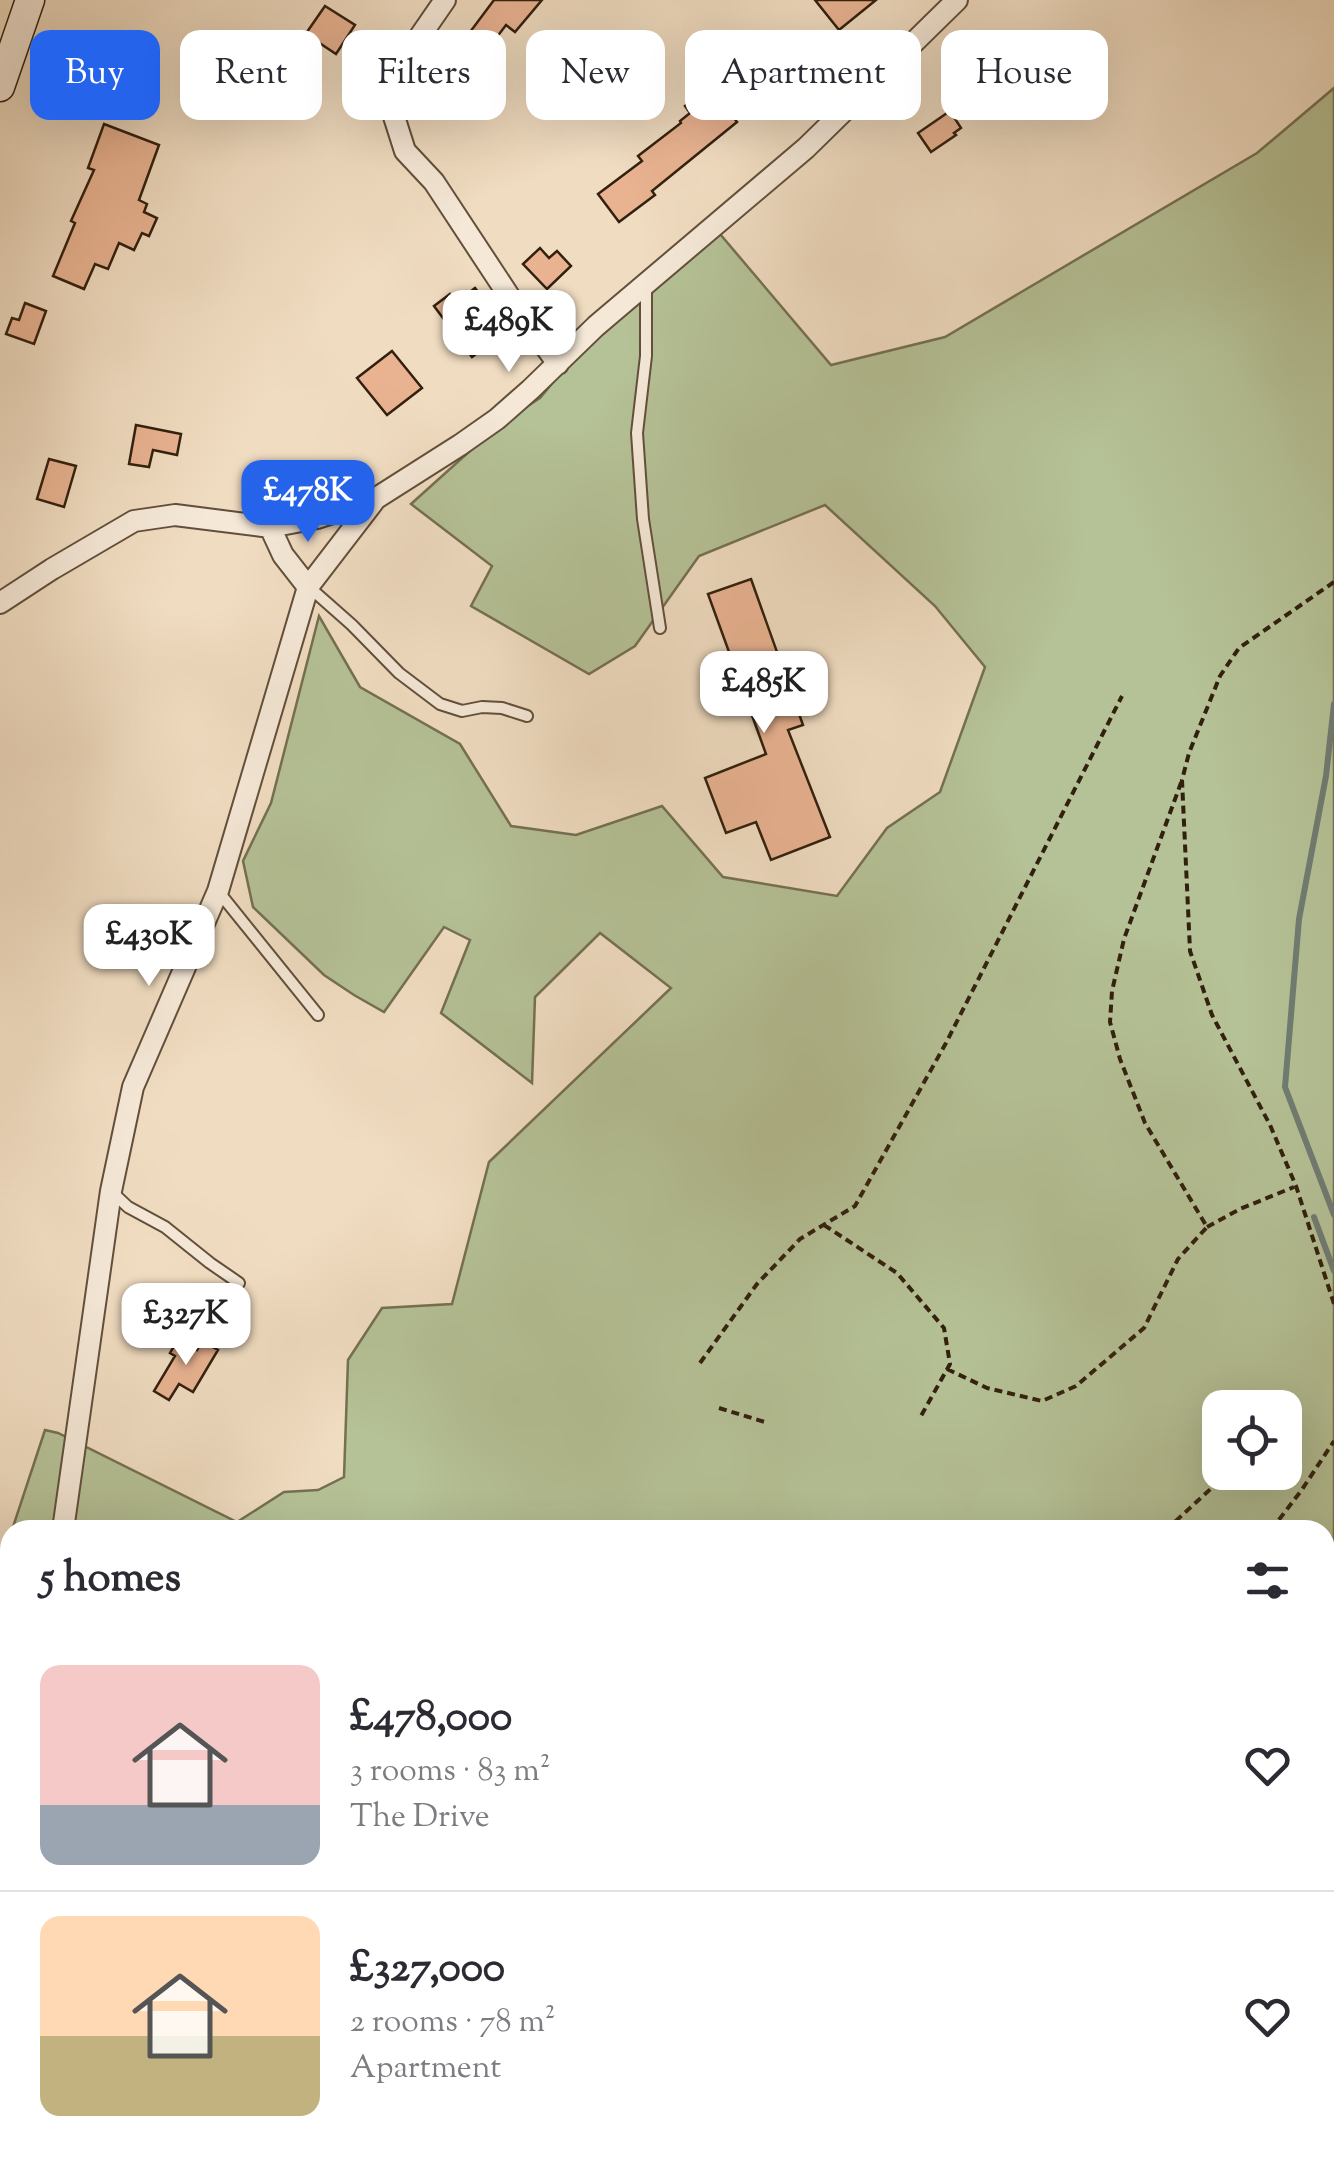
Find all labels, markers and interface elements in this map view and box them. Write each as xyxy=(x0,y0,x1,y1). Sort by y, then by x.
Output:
chip: Buy xyxy=(30,30,160,120)
chip: Rent xyxy=(180,30,322,120)
chip: Filters xyxy=(342,30,506,120)
chip: New xyxy=(526,30,665,120)
chip: Apartment xyxy=(685,30,921,120)
chip: House xyxy=(941,30,1108,120)
pin: £489K xyxy=(439,290,579,375)
text: £489K xyxy=(465,299,553,345)
pin: £478K xyxy=(238,460,378,545)
text: £478K xyxy=(263,469,353,515)
pin: £485K xyxy=(694,651,834,736)
text: £485K xyxy=(722,660,806,706)
pin: £430K xyxy=(79,904,219,989)
text: £430K xyxy=(106,913,192,959)
pin: £327K xyxy=(116,1283,256,1368)
text: £327K xyxy=(144,1292,228,1338)
map controls xyxy=(1202,1390,1302,1490)
button: locate xyxy=(1202,1390,1302,1490)
text: 5 homes xyxy=(40,1550,181,1610)
icon: filters xyxy=(1240,1553,1295,1608)
text: £478,000 xyxy=(350,1689,512,1749)
icon: home xyxy=(120,1705,240,1825)
icon: heart xyxy=(1240,1738,1295,1793)
text: 3 rooms · 83 m² xyxy=(350,1749,550,1795)
text: The Drive xyxy=(350,1795,490,1841)
text: £327,000 xyxy=(350,1940,505,2000)
icon: home xyxy=(120,1956,240,2076)
icon: heart xyxy=(1240,1989,1295,2044)
text: 2 rooms · 78 m² xyxy=(350,2000,556,2046)
text: Apartment xyxy=(350,2046,501,2092)

